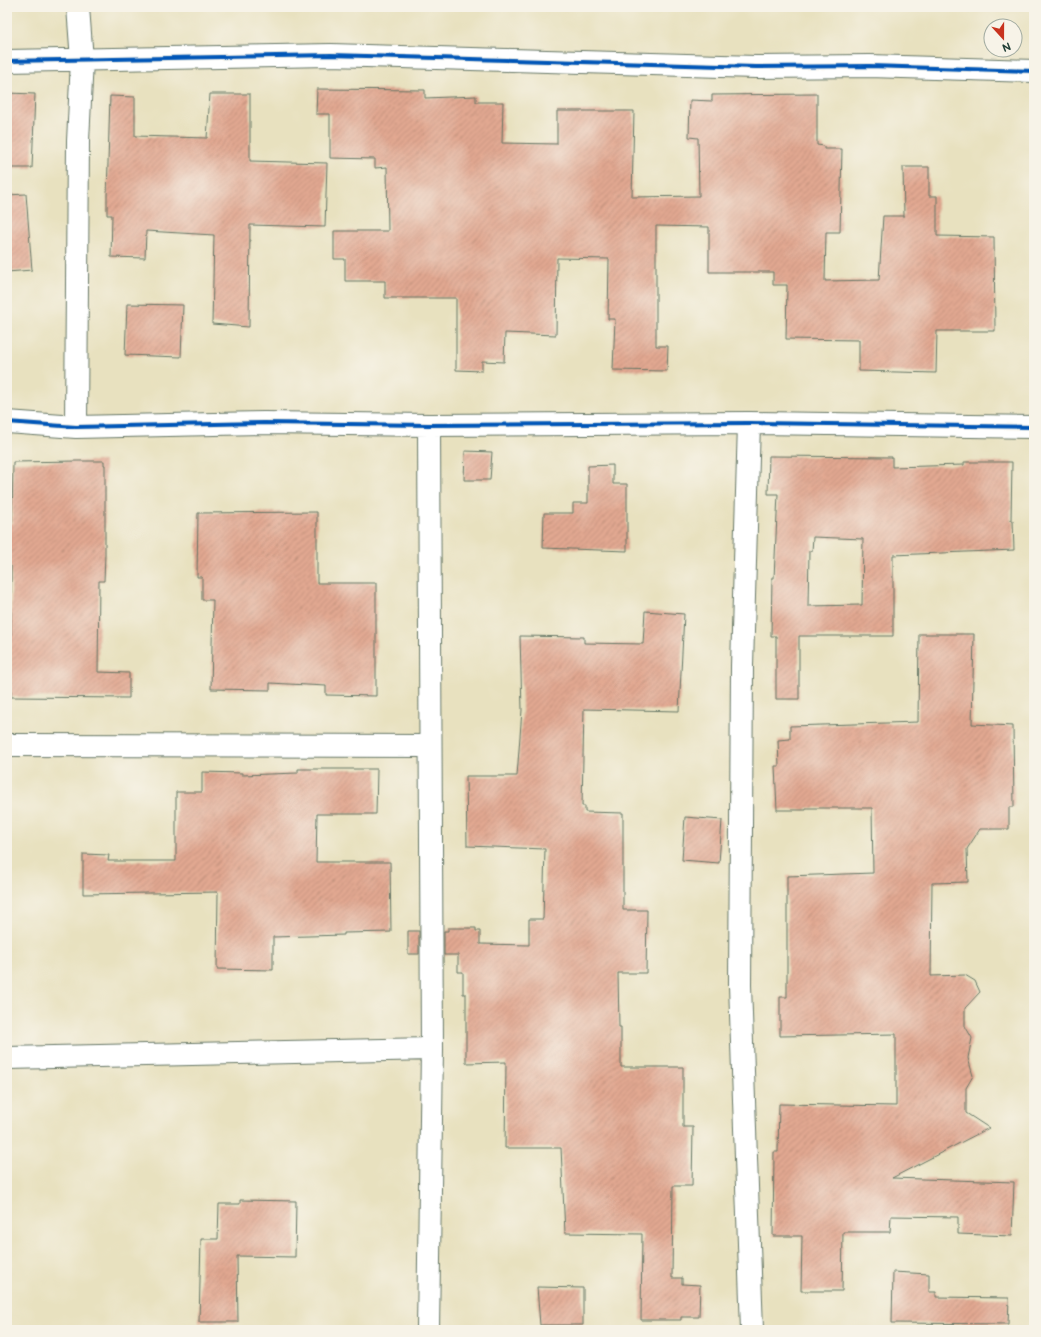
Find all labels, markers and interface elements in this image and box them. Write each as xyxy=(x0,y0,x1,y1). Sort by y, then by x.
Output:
north arrow xyxy=(983,18,1023,58)
text: N xyxy=(1000,39,1013,54)

